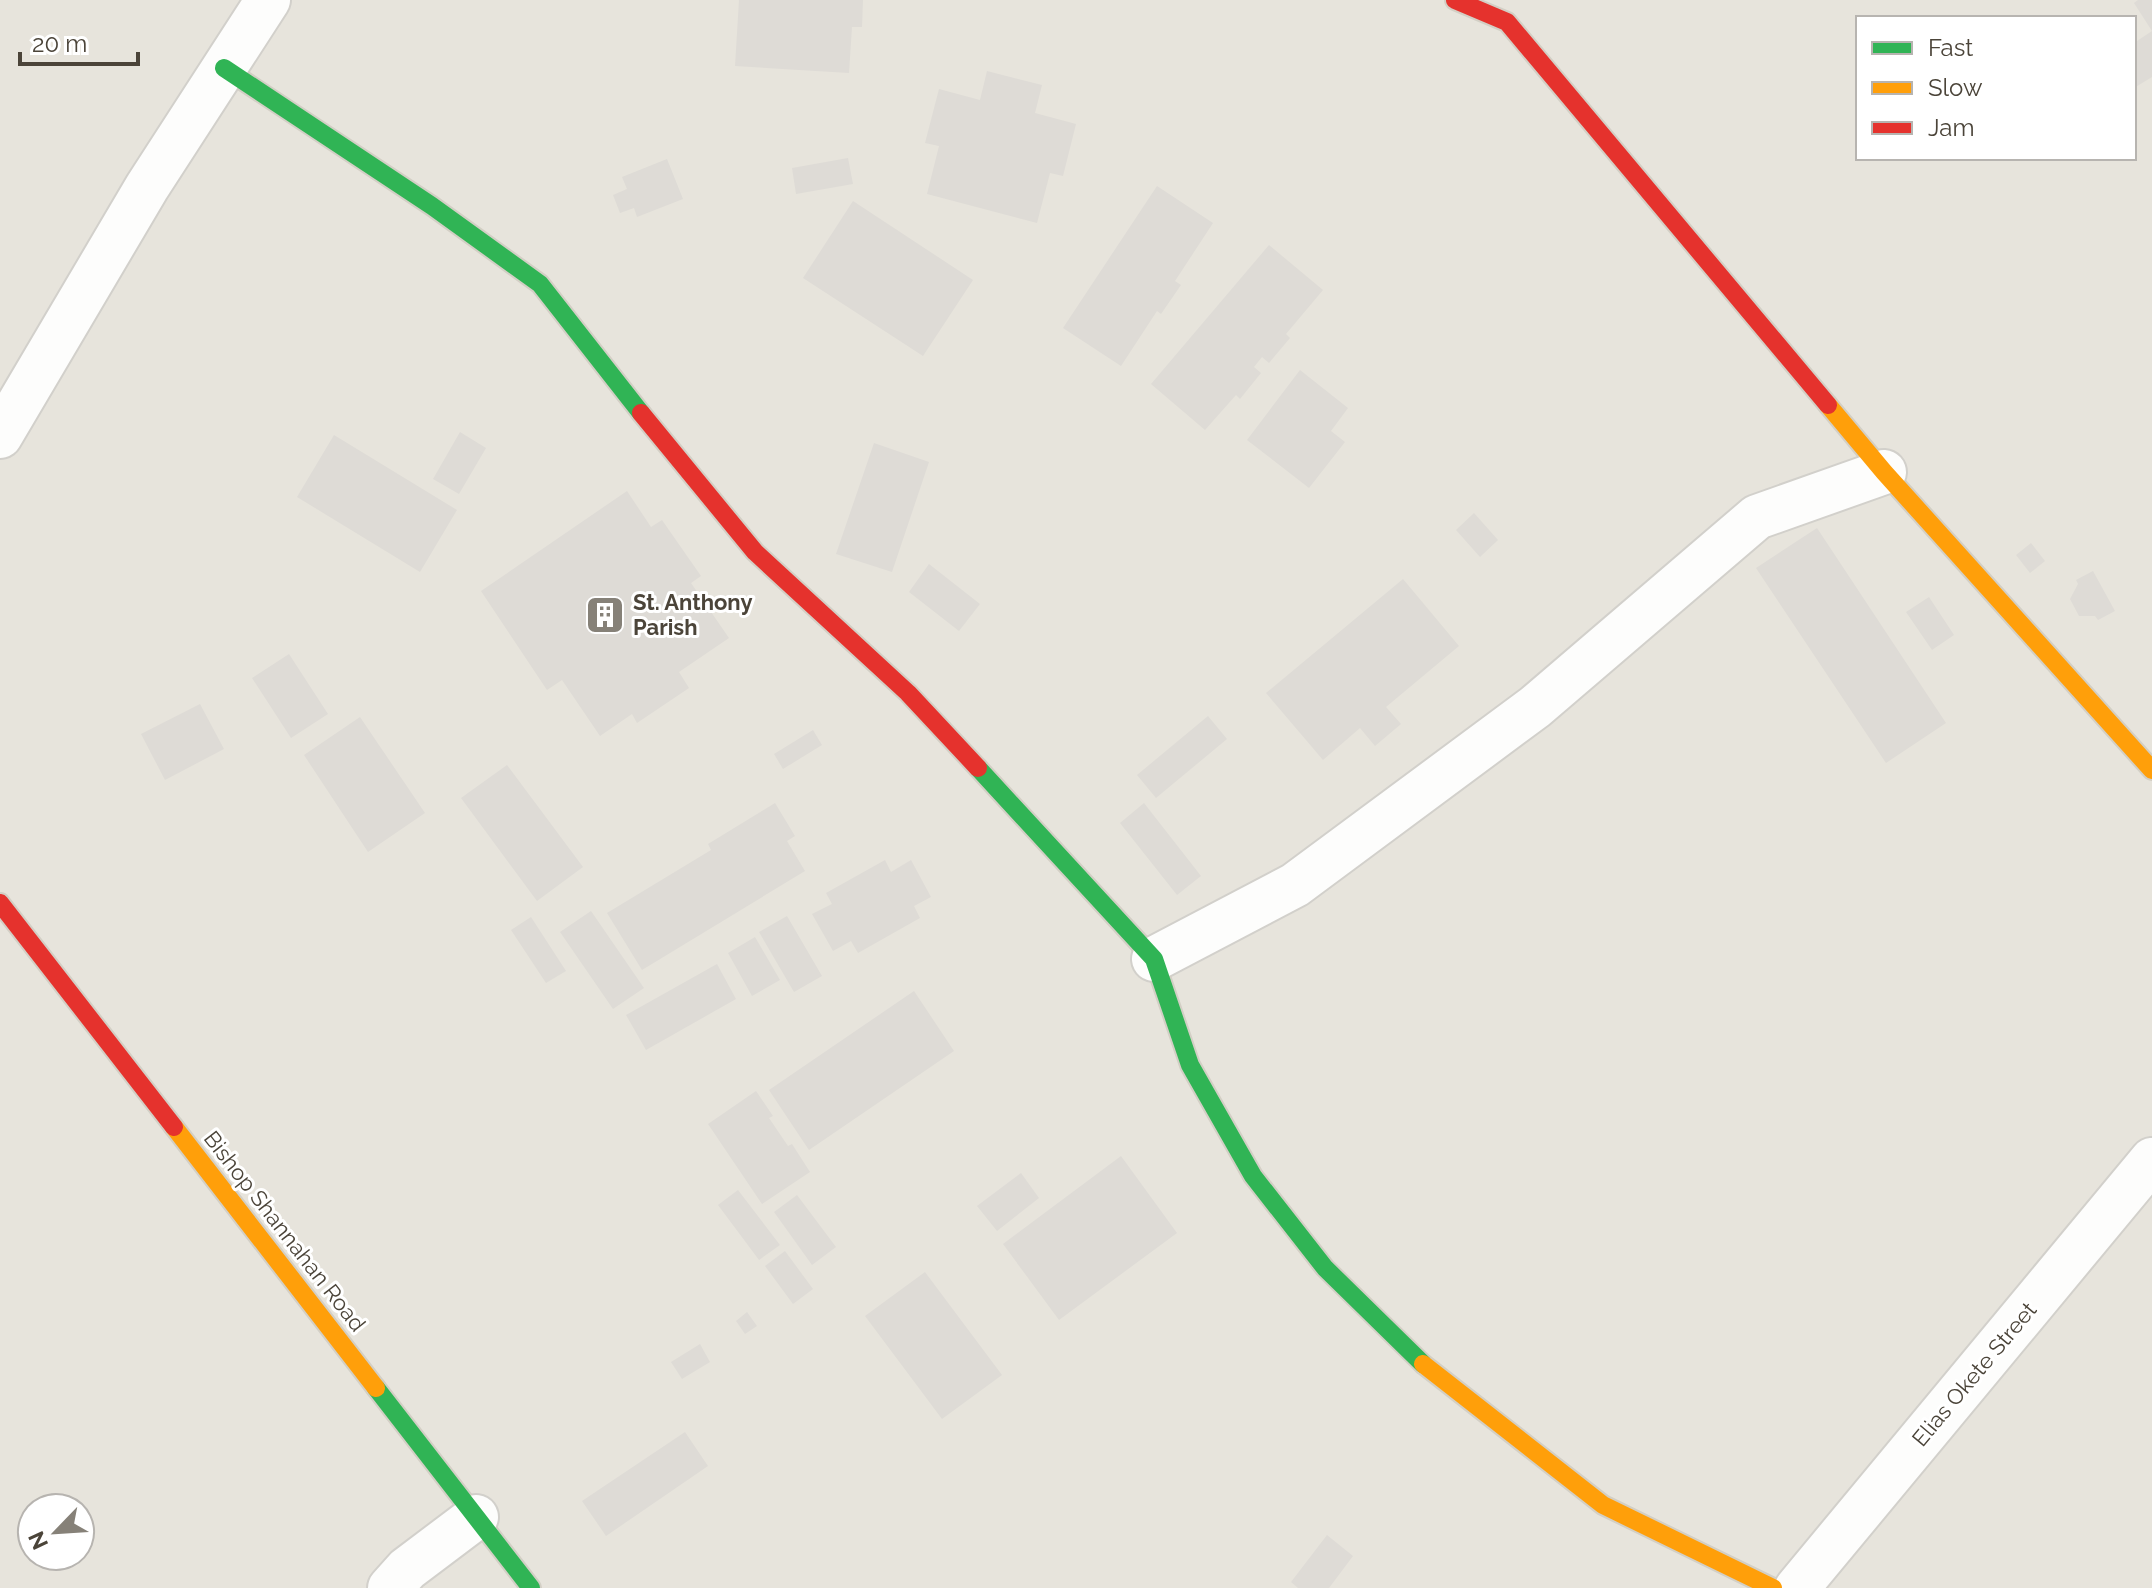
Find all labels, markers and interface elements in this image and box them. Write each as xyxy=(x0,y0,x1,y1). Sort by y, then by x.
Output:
scale bar xyxy=(20,16,138,66)
legend xyxy=(1856,16,2136,160)
text: 20 m xyxy=(32,29,87,58)
text: Fast xyxy=(1928,33,1973,62)
text: Slow xyxy=(1928,73,1983,102)
text: Jam xyxy=(1928,113,1974,142)
place label: St. Anthony Parish xyxy=(633,589,753,640)
building icon: St. Anthony Parish xyxy=(584,594,626,636)
street label: Bishop Shannahan Road xyxy=(199,1126,371,1336)
street label: Elias Okete Street xyxy=(1906,1296,2042,1451)
north arrow xyxy=(16,1492,96,1572)
text: N xyxy=(23,1527,53,1554)

